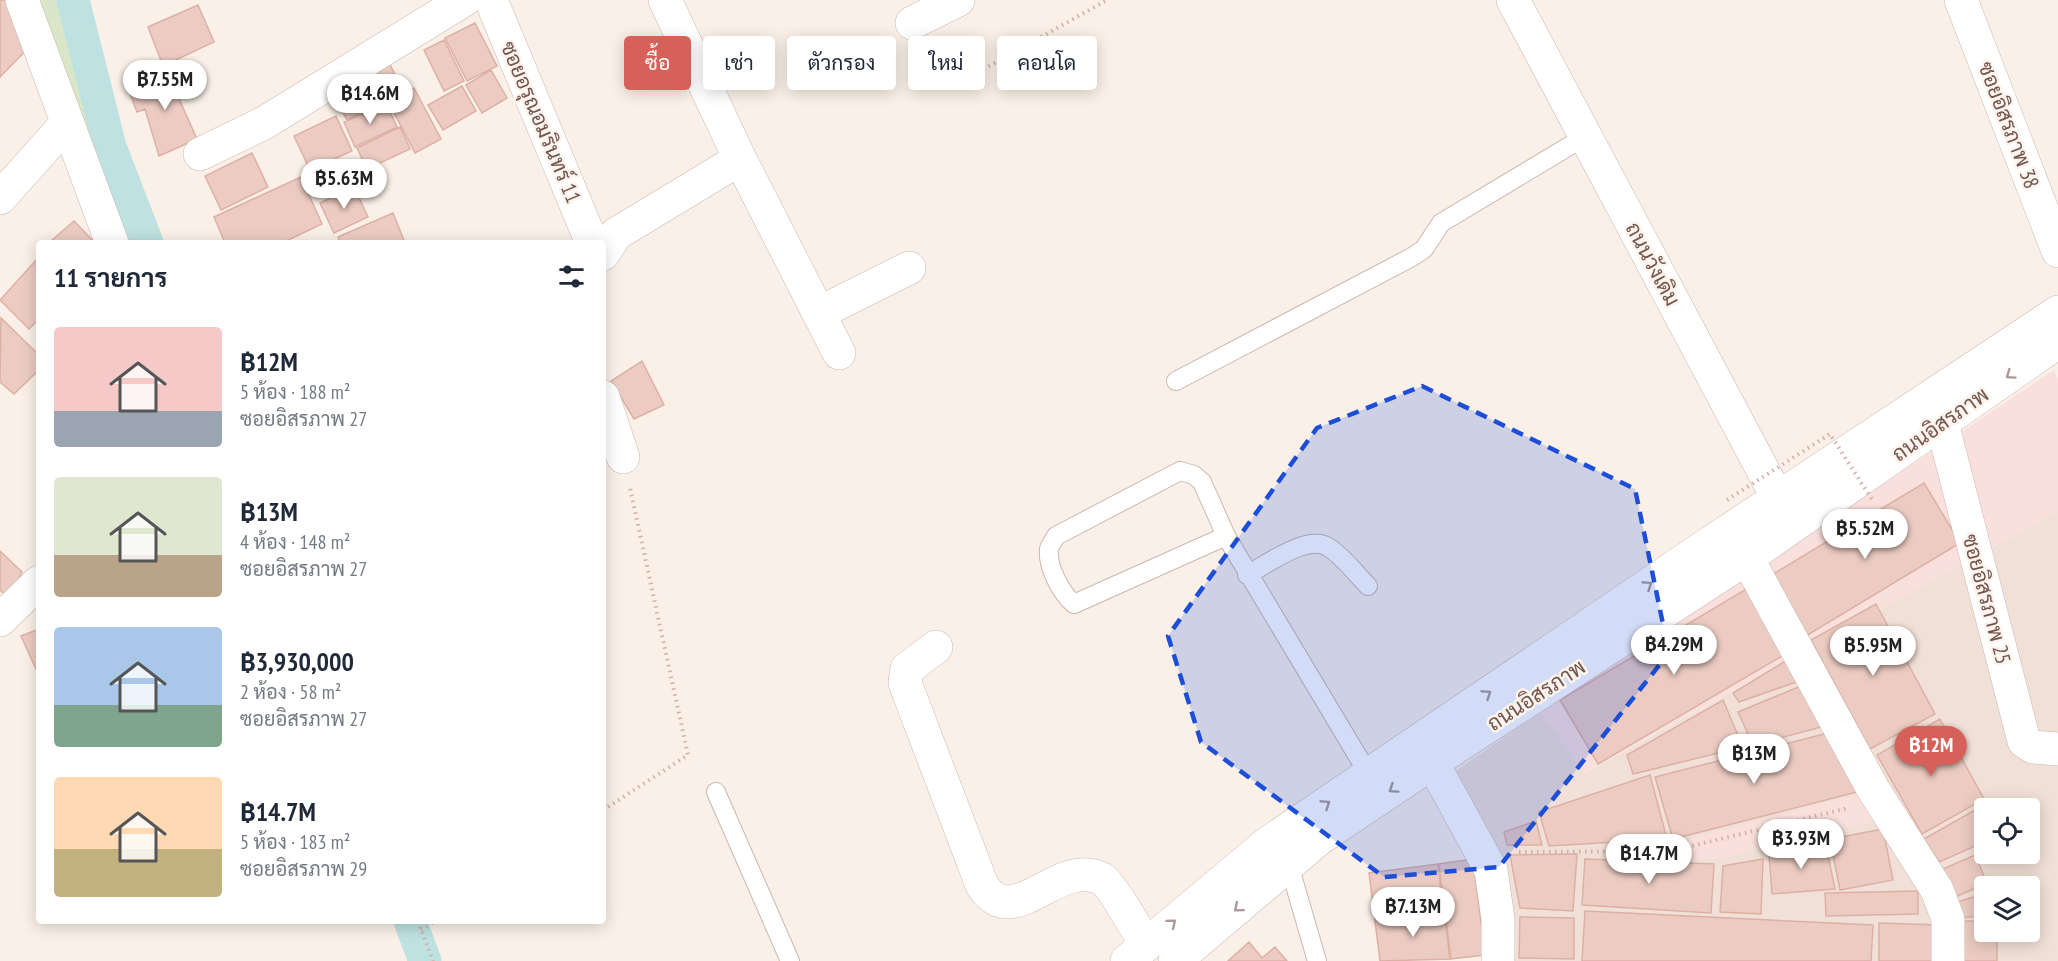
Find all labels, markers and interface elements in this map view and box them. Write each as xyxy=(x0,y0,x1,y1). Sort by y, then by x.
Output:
chip: ซื้อ xyxy=(624,36,691,90)
chip: เช่า xyxy=(703,36,775,90)
chip: ตัวกรอง xyxy=(787,36,896,90)
chip: ใหม่ xyxy=(908,36,985,90)
chip: คอนโด xyxy=(997,36,1097,90)
street label: ซอยอรุณอมรินทร์ 11 xyxy=(494,37,587,207)
street label: ซอยอิสรภาพ 38 xyxy=(1972,58,2046,192)
pin: ฿7.55M xyxy=(116,60,214,111)
text: ฿7.55M xyxy=(137,66,193,92)
pin: ฿14.6M xyxy=(321,74,419,125)
text: ฿14.6M xyxy=(341,80,399,106)
pin: ฿5.63M xyxy=(295,159,393,210)
text: ฿5.63M xyxy=(315,165,373,191)
street label: ถนนวังเดิม xyxy=(1620,217,1686,311)
icon: filters xyxy=(555,260,588,293)
text: 11 รายการ xyxy=(54,261,167,294)
text: ฿12M xyxy=(240,345,298,378)
icon: home xyxy=(102,351,174,423)
one-way arrow xyxy=(2006,368,2017,379)
text: 5 ห้อง · 188 m² xyxy=(240,379,350,405)
street label: ถนนอิสรภาพ xyxy=(1886,381,1994,467)
text: ซอยอิสรภาพ 27 xyxy=(240,406,367,432)
text: ฿13M xyxy=(240,495,298,528)
icon: home xyxy=(102,501,174,573)
pin: ฿5.52M xyxy=(1816,509,1914,560)
text: ฿5.52M xyxy=(1836,515,1894,541)
text: 4 ห้อง · 148 m² xyxy=(240,529,350,555)
street label: ซอยอิสรภาพ 25 xyxy=(1957,531,2017,667)
text: ซอยอิสรภาพ 27 xyxy=(240,556,367,582)
one-way arrow xyxy=(1642,581,1653,592)
pin: ฿4.29M xyxy=(1625,625,1723,676)
pin: ฿5.95M xyxy=(1824,626,1922,677)
text: ฿4.29M xyxy=(1645,631,1703,657)
text: ฿5.95M xyxy=(1844,632,1902,658)
text: ฿3,930,000 xyxy=(240,645,354,678)
icon: home xyxy=(102,651,174,723)
street label: ถนนอิสรภาพ xyxy=(1482,653,1590,737)
text: 2 ห้อง · 58 m² xyxy=(240,679,341,705)
one-way arrow xyxy=(1481,690,1491,702)
text: ซอยอิสรภาพ 27 xyxy=(240,706,367,732)
pin: ฿12M xyxy=(1895,726,1967,777)
text: ฿12M xyxy=(1909,732,1953,758)
pin: ฿13M xyxy=(1718,734,1790,785)
text: ฿13M xyxy=(1732,740,1776,766)
one-way arrow xyxy=(1388,782,1399,793)
text: ฿14.7M xyxy=(240,795,316,828)
map controls xyxy=(1974,798,2040,942)
button: locate xyxy=(1974,798,2040,864)
one-way arrow xyxy=(1319,800,1330,811)
icon: home xyxy=(102,801,174,873)
pin: ฿3.93M xyxy=(1752,819,1850,870)
text: ฿3.93M xyxy=(1772,825,1830,851)
text: 5 ห้อง · 183 m² xyxy=(240,829,350,855)
pin: ฿14.7M xyxy=(1600,834,1698,885)
text: ฿14.7M xyxy=(1620,840,1678,866)
text: ซอยอิสรภาพ 29 xyxy=(240,856,367,882)
button: layers xyxy=(1974,876,2040,942)
pin: ฿7.13M xyxy=(1364,887,1462,938)
text: ฿7.13M xyxy=(1385,893,1441,919)
one-way arrow xyxy=(1234,900,1245,911)
one-way arrow xyxy=(1165,920,1176,931)

